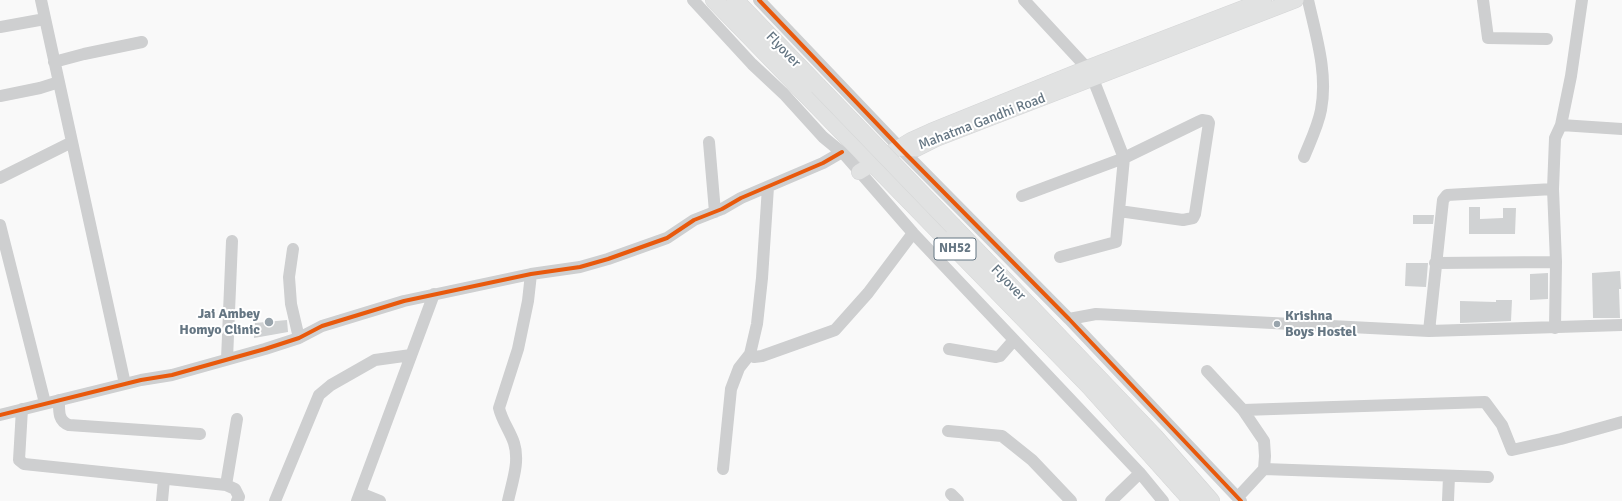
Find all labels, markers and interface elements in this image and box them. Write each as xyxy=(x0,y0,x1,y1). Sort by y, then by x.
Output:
street label: Flyover xyxy=(762,29,804,71)
street label: Mahatma Gandhi Road xyxy=(916,90,1048,154)
road number: NH52 xyxy=(934,238,976,260)
street label: Flyover xyxy=(987,262,1029,304)
place label: Jai Ambey Homyo Clinic xyxy=(179,306,260,338)
place label: Krishna Boys Hostel xyxy=(1285,308,1357,340)
marker: Jai Ambey Homyo Clinic xyxy=(263,316,275,328)
marker: Krishna Boys Hostel xyxy=(1272,319,1282,329)

